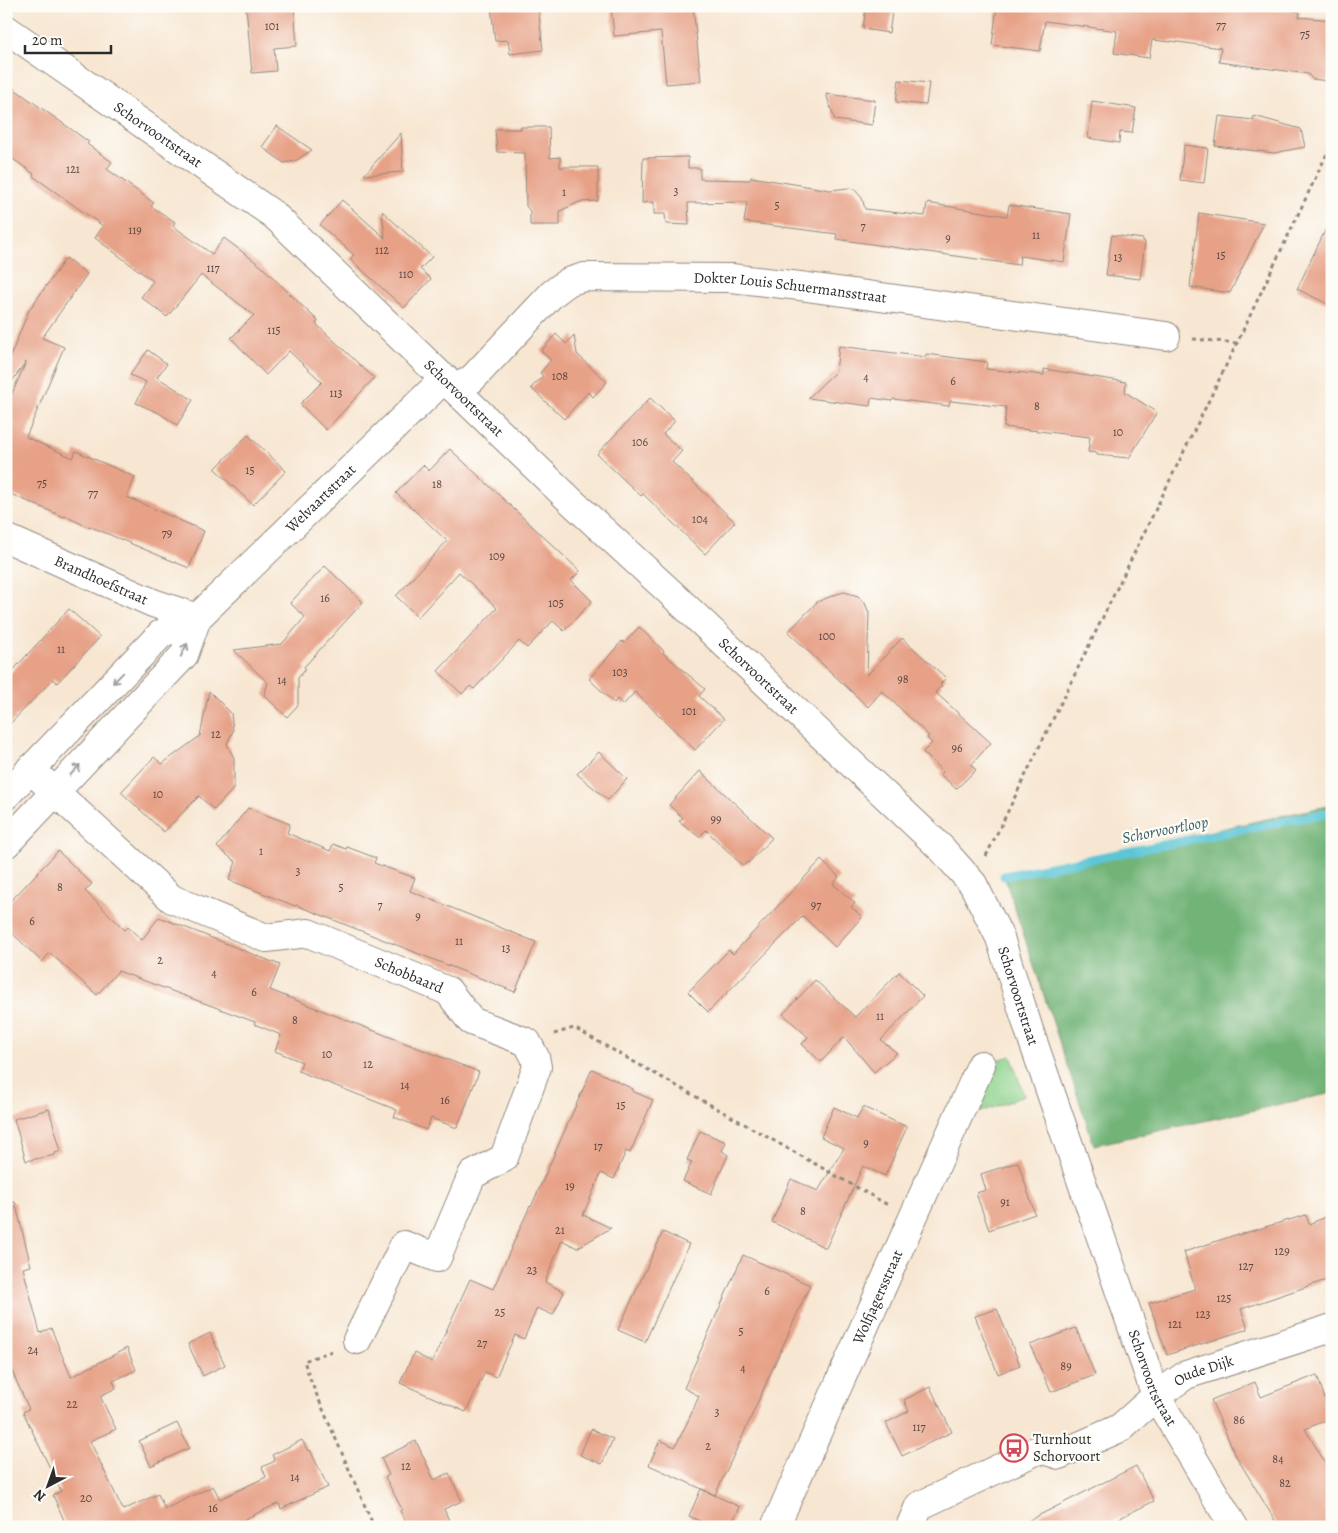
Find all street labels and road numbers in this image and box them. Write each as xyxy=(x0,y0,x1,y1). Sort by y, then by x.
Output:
street label: Schorvoortstraat xyxy=(110,97,206,172)
street label: Dokter Louis Schuermansstraat xyxy=(694,268,888,308)
street label: Schorvoortstraat xyxy=(420,355,508,441)
street label: Welvaartstraat xyxy=(281,460,360,537)
street label: Brandhoefstraat xyxy=(51,551,151,610)
street label: Schorvoortstraat xyxy=(714,633,803,719)
street label: Schorvoortstraat xyxy=(993,944,1044,1048)
street label: Schobbaard xyxy=(372,952,447,998)
street label: Wolfjagersstraat xyxy=(847,1247,907,1348)
street label: Schorvoortstraat xyxy=(1124,1327,1182,1430)
street label: Oude Dijk xyxy=(1169,1350,1236,1391)

